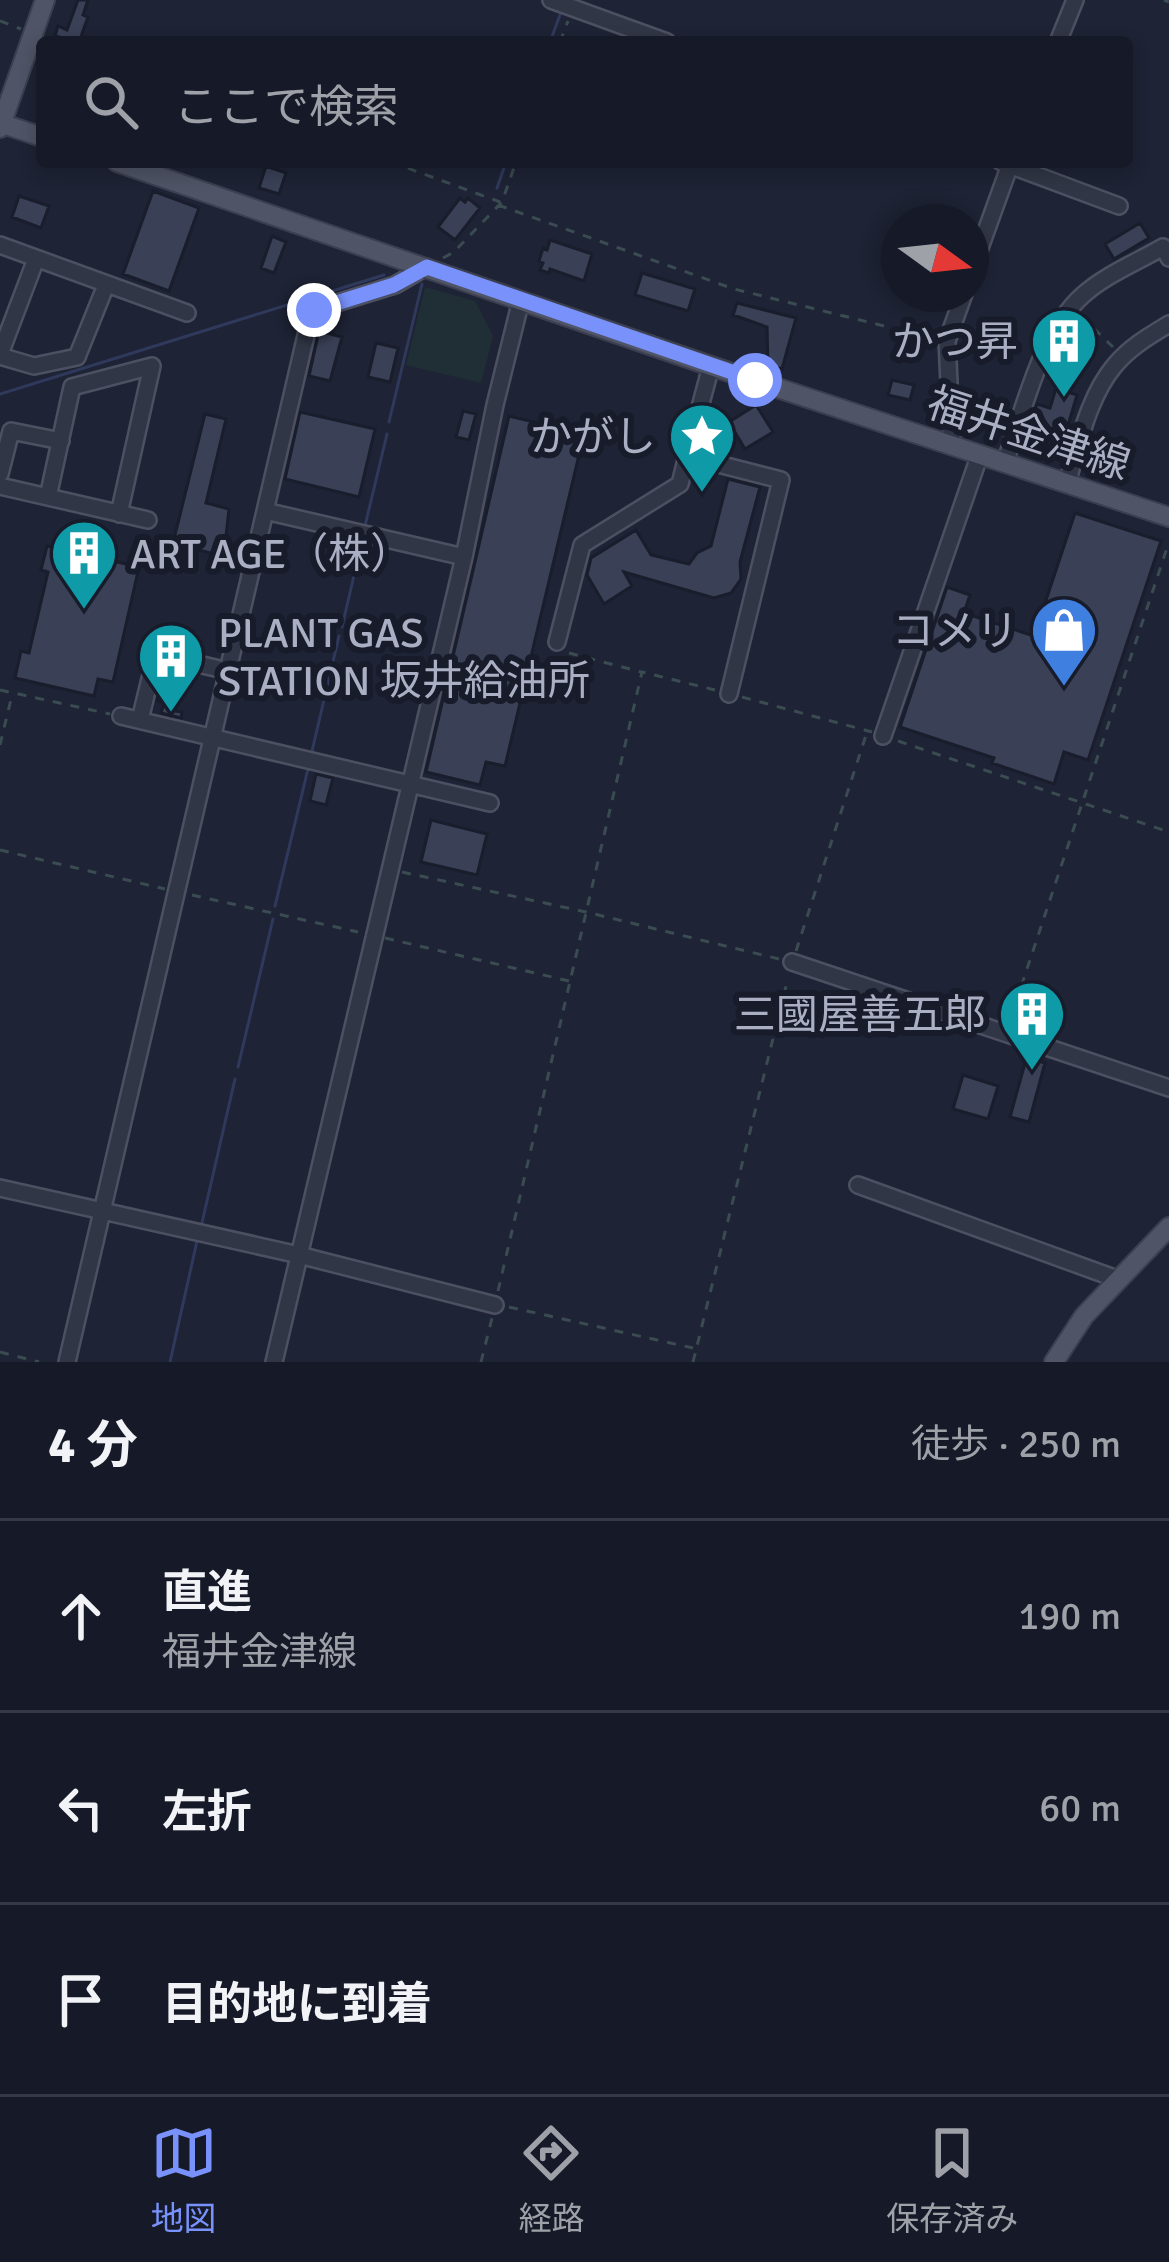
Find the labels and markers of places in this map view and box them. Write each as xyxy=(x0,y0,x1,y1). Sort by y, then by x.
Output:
building icon: かつ昇 xyxy=(1029,306,1099,400)
place label: かつ昇 xyxy=(892,317,1018,368)
place icon: かがし xyxy=(667,401,737,495)
place label: かがし xyxy=(530,412,656,463)
building icon: ART AGE（株） xyxy=(49,518,119,612)
place label: ART AGE（株） xyxy=(130,529,412,580)
shop icon: コメリ xyxy=(1029,595,1099,689)
place label: コメリ xyxy=(892,606,1018,657)
place label: PLANT GAS STATION 坂井給油所 xyxy=(218,608,590,707)
building icon: PLANT GAS STATION 坂井給油所 xyxy=(136,621,206,715)
building icon: 三國屋善五郎 xyxy=(997,979,1067,1073)
place label: 三國屋善五郎 xyxy=(734,990,986,1041)

